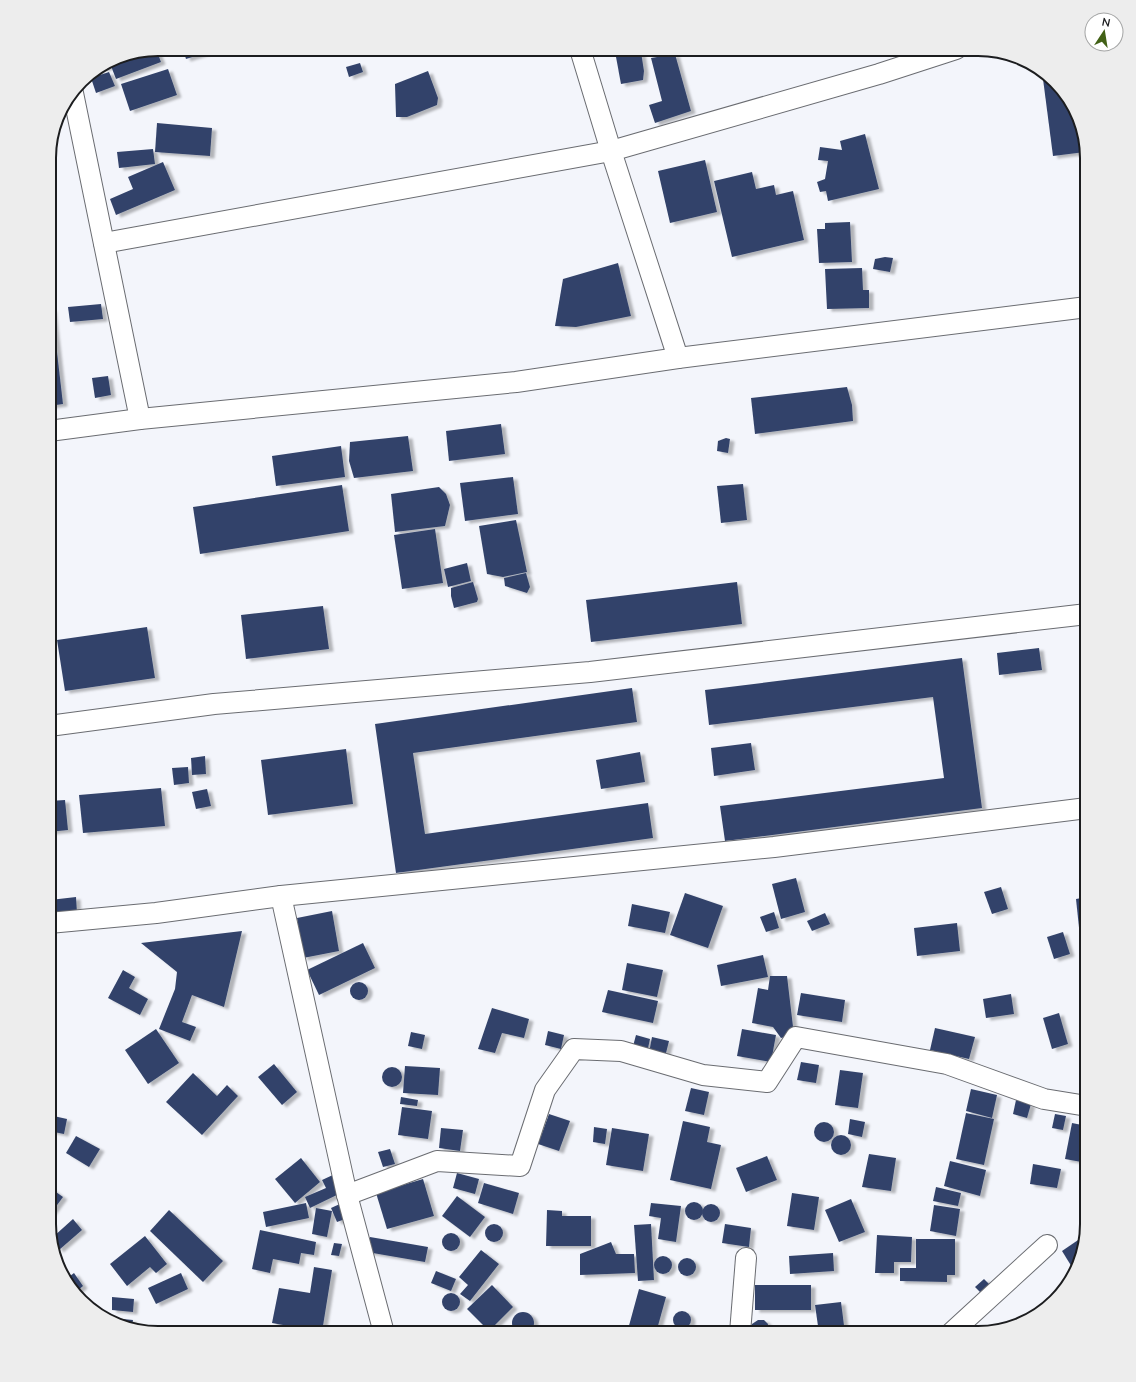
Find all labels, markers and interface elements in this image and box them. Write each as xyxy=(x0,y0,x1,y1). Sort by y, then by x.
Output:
north arrow xyxy=(1084,12,1124,52)
text: N xyxy=(1101,15,1112,30)

